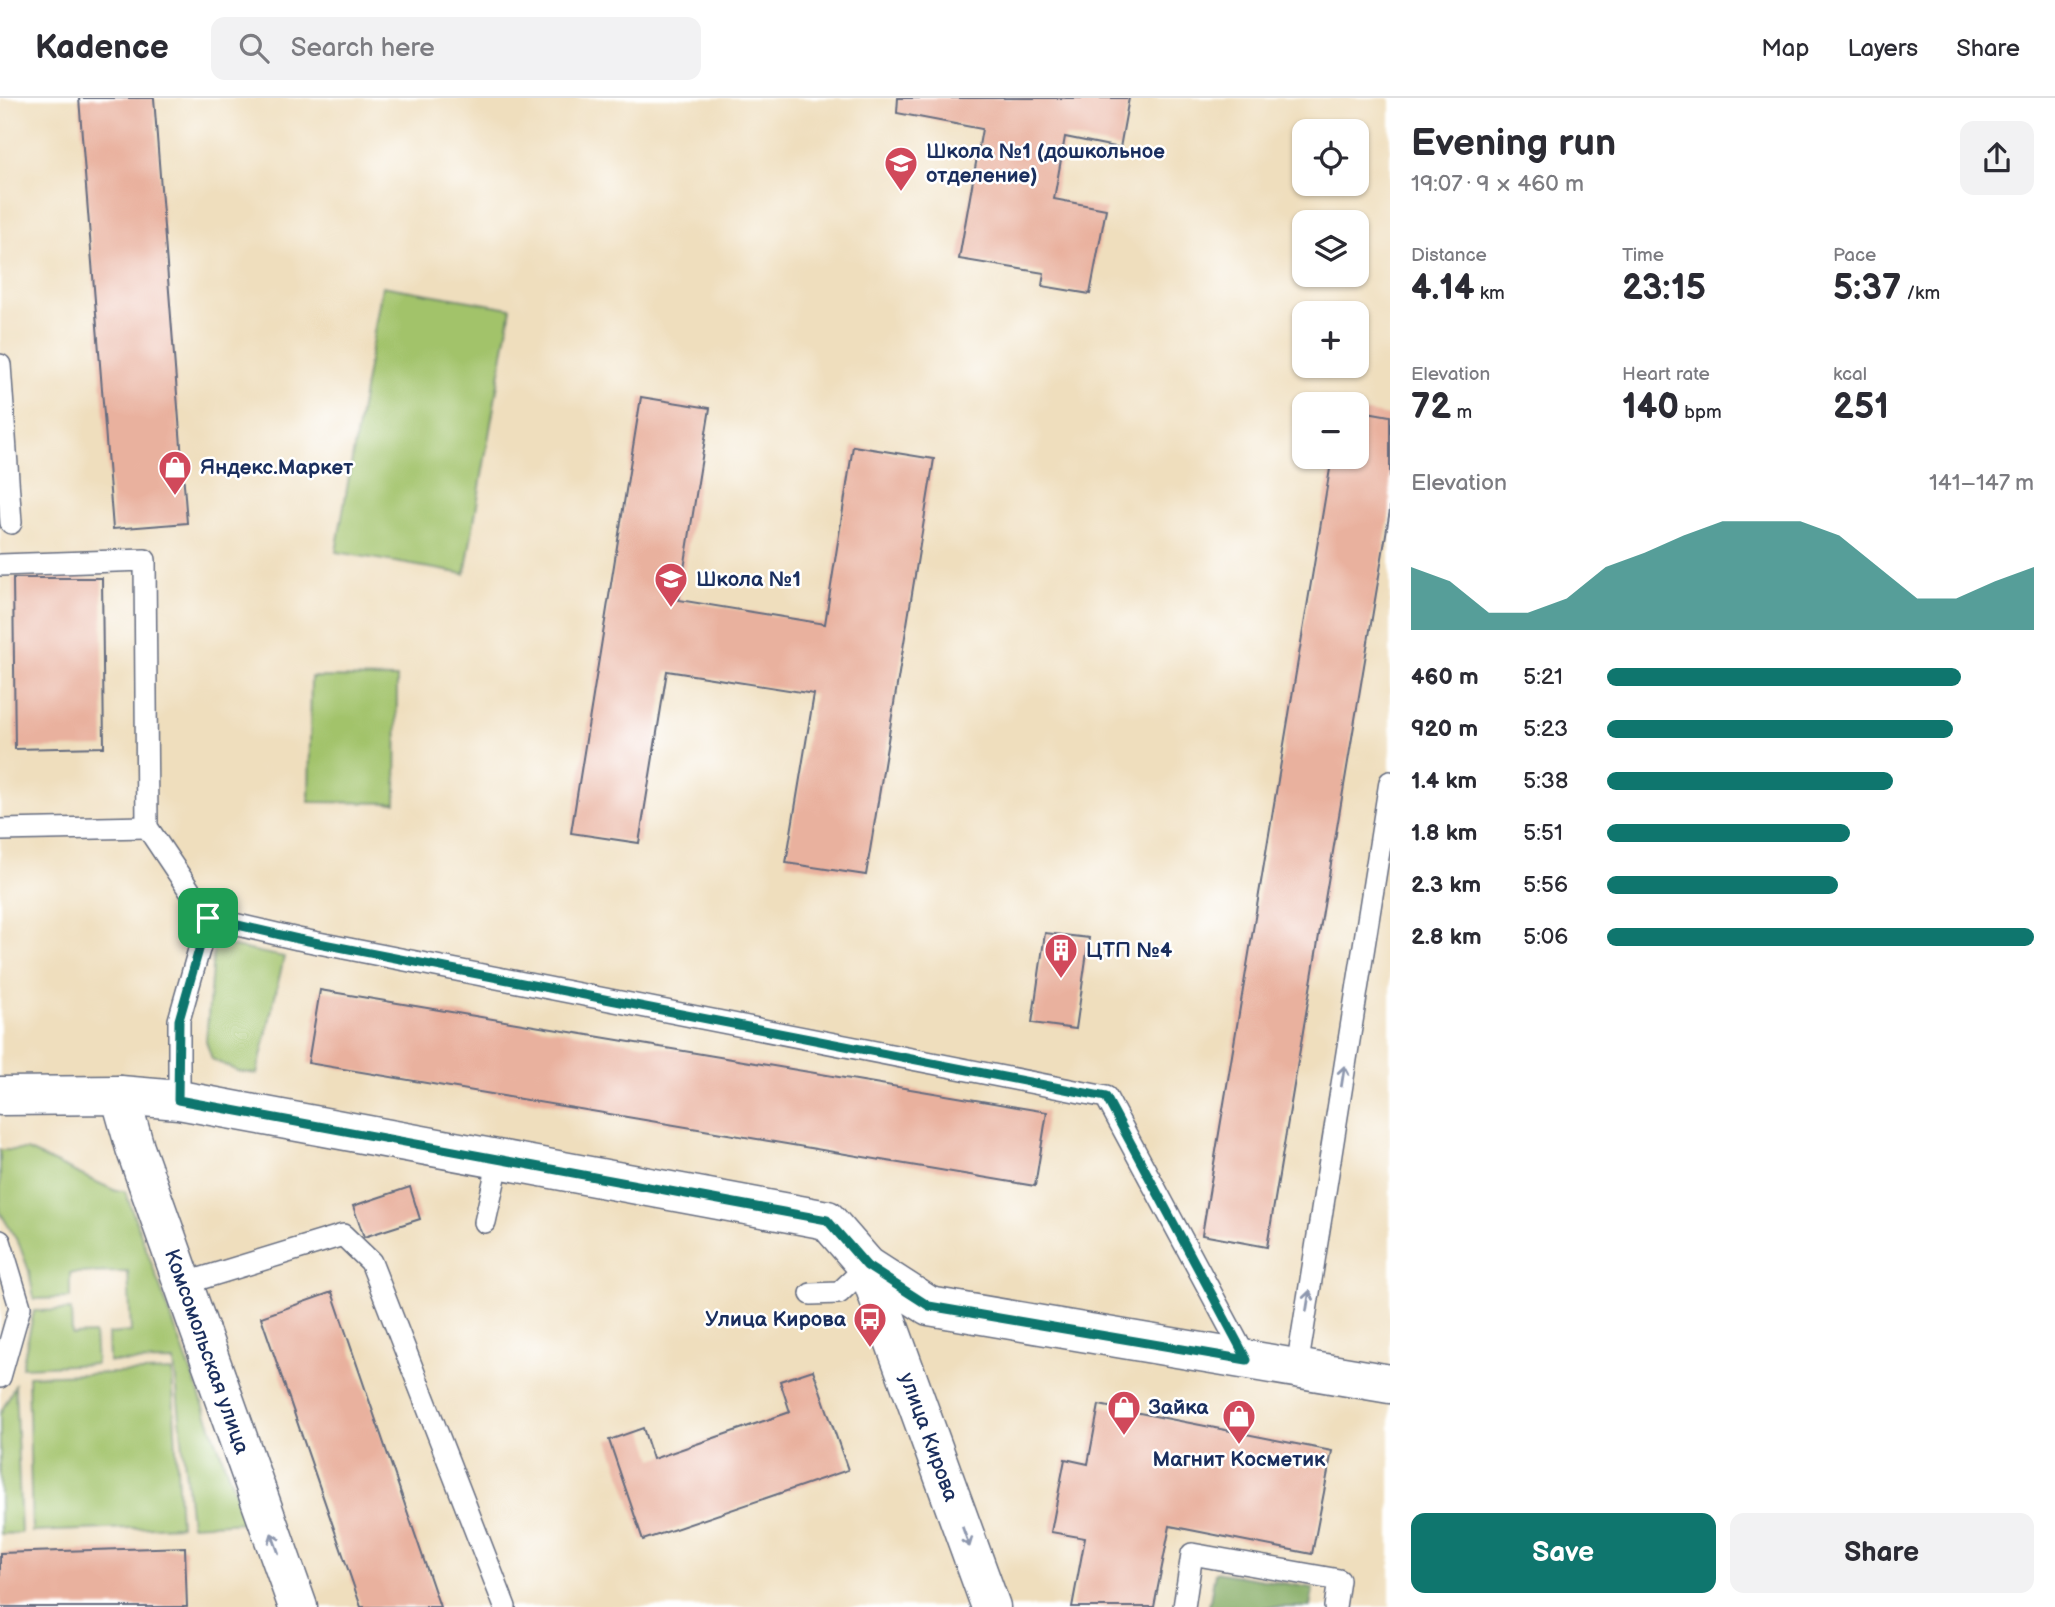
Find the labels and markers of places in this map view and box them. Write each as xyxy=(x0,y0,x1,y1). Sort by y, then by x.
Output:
place label: Школа №1 (дошкольное отделение) xyxy=(926,139,1165,188)
school or university icon: Школа №1 (дошкольное отделение) xyxy=(882,144,920,193)
shop icon: Яндекс.Маркет xyxy=(156,448,194,497)
place label: Яндекс.Маркет xyxy=(200,455,353,480)
school or university icon: Школа №1 xyxy=(652,560,690,609)
place label: Школа №1 xyxy=(696,567,801,592)
pin xyxy=(178,888,238,948)
building icon: ЦТП №4 xyxy=(1042,931,1080,980)
place label: ЦТП №4 xyxy=(1086,938,1173,963)
bus stop icon: Улица Кирова xyxy=(851,1300,889,1349)
place label: Улица Кирова xyxy=(705,1307,847,1332)
shop icon: Зайка xyxy=(1105,1388,1143,1437)
place label: Зайка xyxy=(1148,1395,1209,1420)
shop icon: Магнит Косметик xyxy=(1220,1397,1258,1446)
place label: Магнит Косметик xyxy=(1153,1447,1326,1472)

